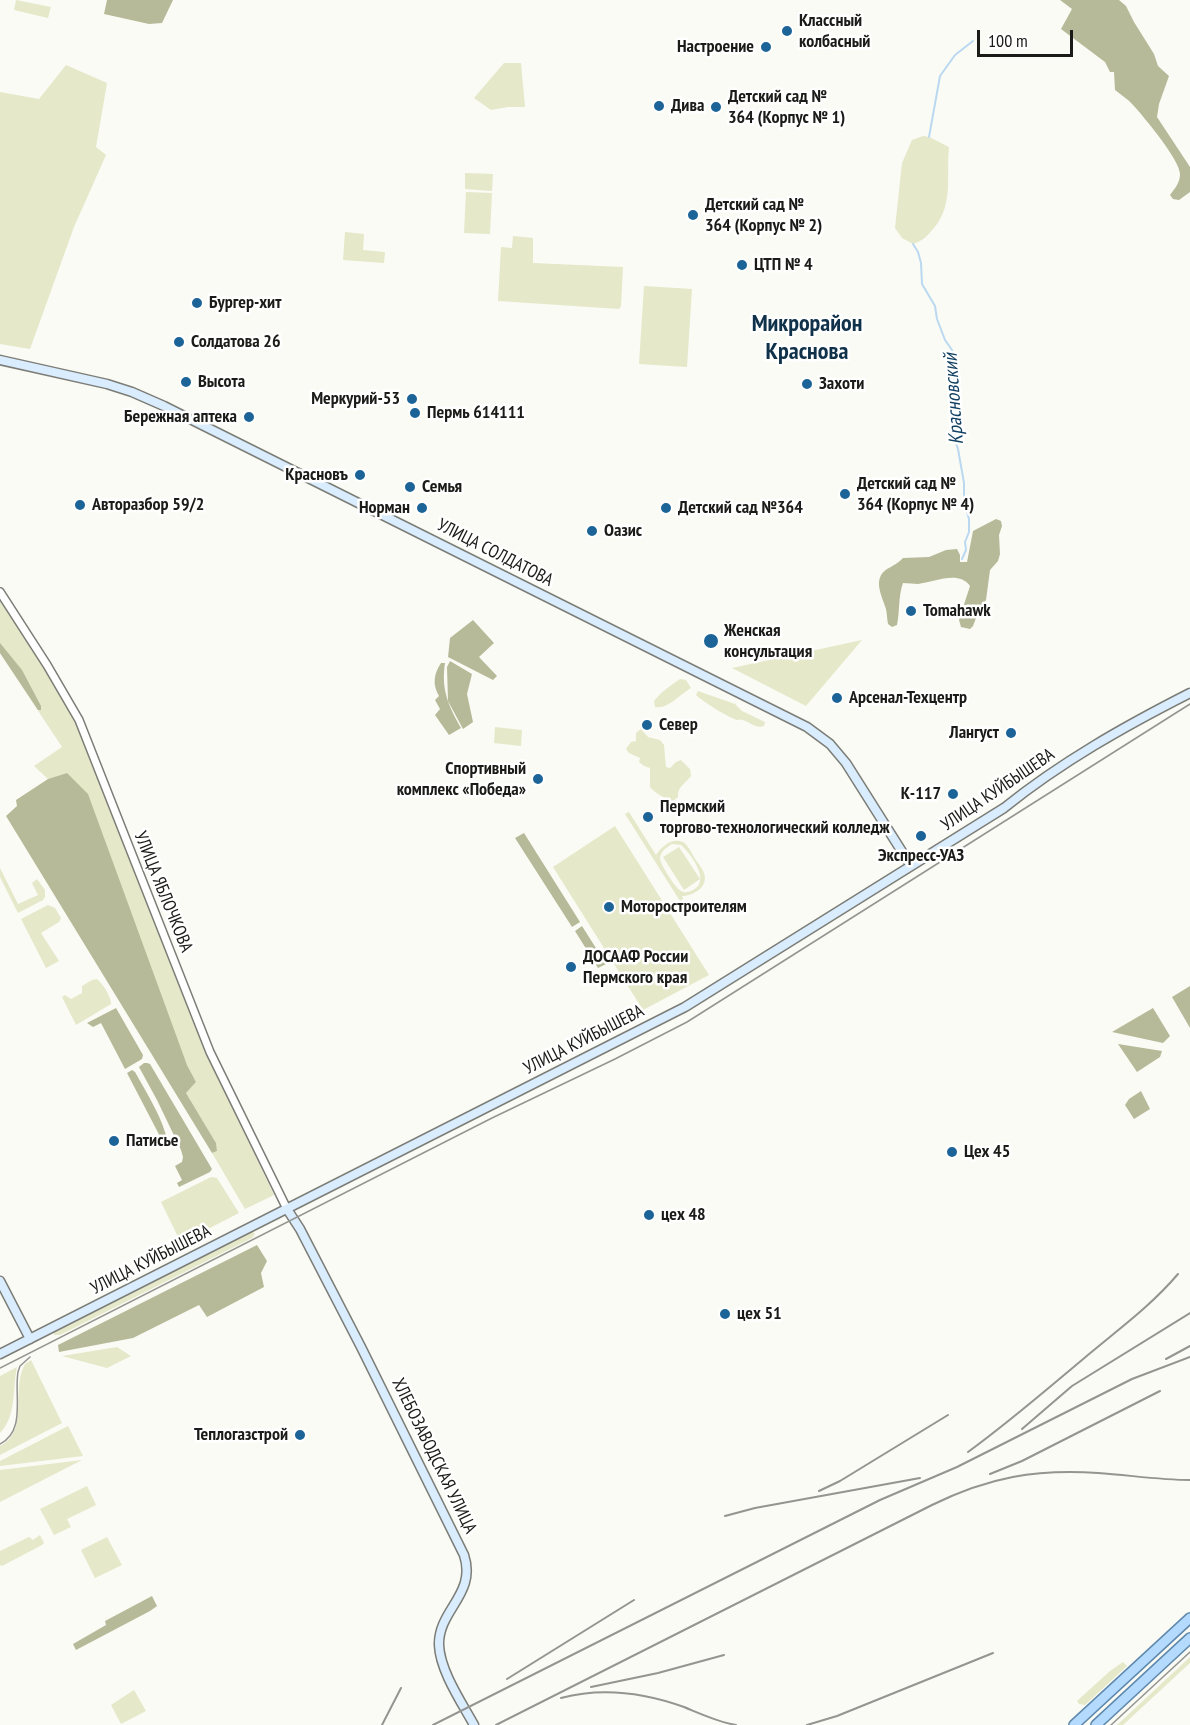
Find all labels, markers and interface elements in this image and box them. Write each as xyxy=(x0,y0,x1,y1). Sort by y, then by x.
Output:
place label: Классный колбасный xyxy=(799,10,870,52)
scale bar xyxy=(980,18,1076,56)
marker: Классный колбасный xyxy=(780,24,794,38)
text: 100 m xyxy=(988,29,1028,52)
place label: Настроение xyxy=(677,36,754,58)
marker: Настроение xyxy=(759,40,773,54)
place label: Детский сад № 364 (Корпус № 1) xyxy=(728,86,845,128)
place label: Дива xyxy=(671,95,704,117)
marker: Дива xyxy=(652,99,666,113)
marker: Детский сад № 364 (Корпус № 1) xyxy=(709,100,723,114)
place label: Детский сад № 364 (Корпус № 2) xyxy=(705,194,822,236)
marker: Детский сад № 364 (Корпус № 2) xyxy=(686,208,700,222)
place label: ЦТП № 4 xyxy=(754,254,813,276)
marker: ЦТП № 4 xyxy=(735,258,749,272)
place label: Бургер-хит xyxy=(209,292,281,314)
marker: Бургер-хит xyxy=(190,296,204,310)
district label: Микрорайон Краснова xyxy=(752,310,862,366)
place label: Солдатова 26 xyxy=(191,331,280,353)
marker: Солдатова 26 xyxy=(172,335,186,349)
water label: Красновский xyxy=(939,353,969,445)
place label: Высота xyxy=(198,371,245,393)
place label: Захоти xyxy=(819,373,864,395)
marker: Высота xyxy=(179,375,193,389)
marker: Захоти xyxy=(800,377,814,391)
place label: Меркурий-53 xyxy=(311,388,400,410)
marker: Меркурий-53 xyxy=(405,392,419,406)
place label: Пермь 614111 xyxy=(427,402,525,424)
place label: Бережная аптека xyxy=(124,406,237,428)
marker: Пермь 614111 xyxy=(408,406,422,420)
marker: Бережная аптека xyxy=(242,410,256,424)
place label: Красновъ xyxy=(285,464,348,486)
marker: Красновъ xyxy=(353,468,367,482)
place label: Детский сад № 364 (Корпус № 4) xyxy=(857,473,974,516)
place label: Семья xyxy=(422,476,462,498)
marker: Семья xyxy=(403,480,417,494)
marker: Детский сад № 364 (Корпус № 4) xyxy=(838,487,852,501)
place label: Авторазбор 59/2 xyxy=(92,494,204,516)
place label: Норман xyxy=(359,497,410,519)
place label: Детский сад №364 xyxy=(678,497,803,519)
marker: Авторазбор 59/2 xyxy=(73,498,87,512)
marker: Норман xyxy=(415,501,429,515)
marker: Детский сад №364 xyxy=(659,501,673,515)
street label: УЛИЦА СОЛДАТОВА xyxy=(433,514,557,592)
place label: Оазис xyxy=(604,520,642,542)
marker: Оазис xyxy=(585,524,599,538)
place label: Tomahawk xyxy=(923,600,991,622)
marker: Tomahawk xyxy=(904,604,918,618)
place label: Женская консультация xyxy=(724,620,812,662)
marker: Женская консультация xyxy=(702,632,720,650)
place label: Арсенал-Техцентр xyxy=(849,687,967,709)
marker: Арсенал-Техцентр xyxy=(830,691,844,705)
place label: Север xyxy=(659,714,698,736)
marker: Север xyxy=(640,718,654,732)
place label: Лангуст xyxy=(949,722,999,744)
marker: Лангуст xyxy=(1004,726,1018,740)
street label: УЛИЦА КУЙБЫШЕВА xyxy=(937,744,1059,836)
place label: Спортивный комплекс «Победа» xyxy=(397,758,526,800)
marker: Спортивный комплекс «Победа» xyxy=(531,772,545,786)
place label: К-117 xyxy=(901,783,941,805)
marker: К-117 xyxy=(946,787,960,801)
place label: Пермский торгово-технологический колледж xyxy=(660,796,890,838)
marker: Пермский торгово-технологический колледж xyxy=(641,810,655,824)
street label: УЛИЦА ЯБЛОЧКОВА xyxy=(129,828,197,956)
marker: Экспресс-УАЗ xyxy=(914,829,928,843)
place label: Экспресс-УАЗ xyxy=(878,845,964,867)
place label: Моторостроителям xyxy=(621,896,747,918)
marker: Моторостроителям xyxy=(602,900,616,914)
place label: ДОСААФ России Пермского края xyxy=(583,946,688,988)
marker: ДОСААФ России Пермского края xyxy=(564,960,578,974)
street label: УЛИЦА КУЙБЫШЕВА xyxy=(520,1000,648,1080)
place label: Патисье xyxy=(126,1130,179,1152)
marker: Патисье xyxy=(107,1134,121,1148)
place label: Цех 45 xyxy=(964,1141,1010,1163)
marker: Цех 45 xyxy=(945,1145,959,1159)
place label: цех 48 xyxy=(661,1204,706,1226)
marker: цех 48 xyxy=(642,1208,656,1222)
street label: УЛИЦА КУЙБЫШЕВА xyxy=(87,1220,215,1300)
place label: цех 51 xyxy=(737,1303,782,1325)
marker: цех 51 xyxy=(718,1307,732,1321)
street label: ХЛЕБОЗАВОДСКАЯ УЛИЦА xyxy=(387,1375,481,1537)
place label: Теплогазстрой xyxy=(194,1424,288,1446)
marker: Теплогазстрой xyxy=(293,1428,307,1442)

